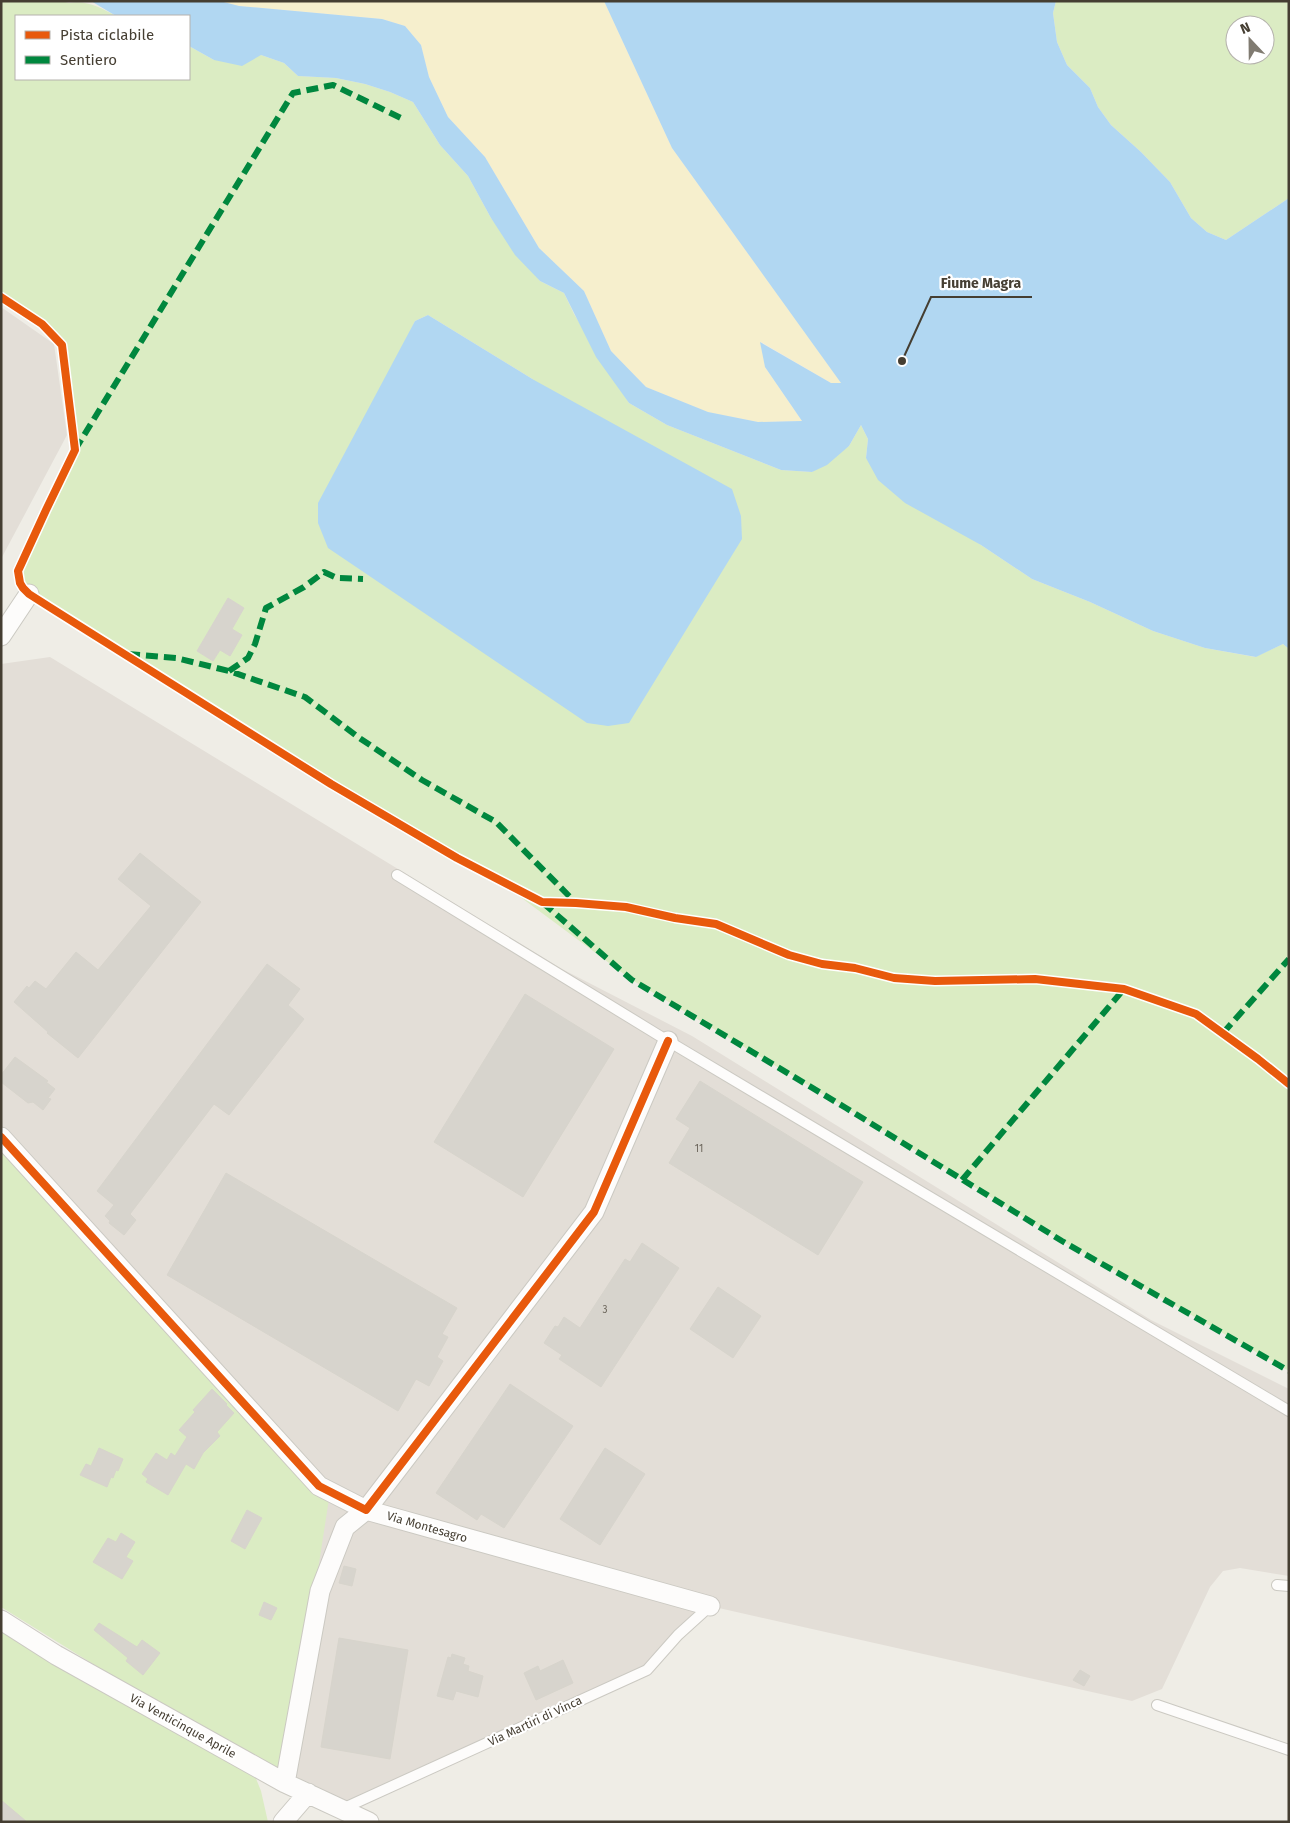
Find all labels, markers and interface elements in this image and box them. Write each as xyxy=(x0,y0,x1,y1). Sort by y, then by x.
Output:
legend xyxy=(15,15,190,80)
north arrow xyxy=(1225,15,1275,65)
text: N xyxy=(1238,19,1253,38)
text: Pista ciclabile xyxy=(60,26,154,44)
text: Sentiero xyxy=(60,51,117,69)
callout: Fiume Magra xyxy=(931,268,1032,297)
text: Fiume Magra xyxy=(941,275,1021,292)
house number: 11 xyxy=(695,1143,703,1155)
house number: 3 xyxy=(603,1304,608,1316)
street label: Via Montesagro xyxy=(385,1509,469,1545)
street label: Via Venticinque Aprile xyxy=(127,1691,239,1761)
street label: Via Martiri di Vinca xyxy=(486,1693,584,1749)

